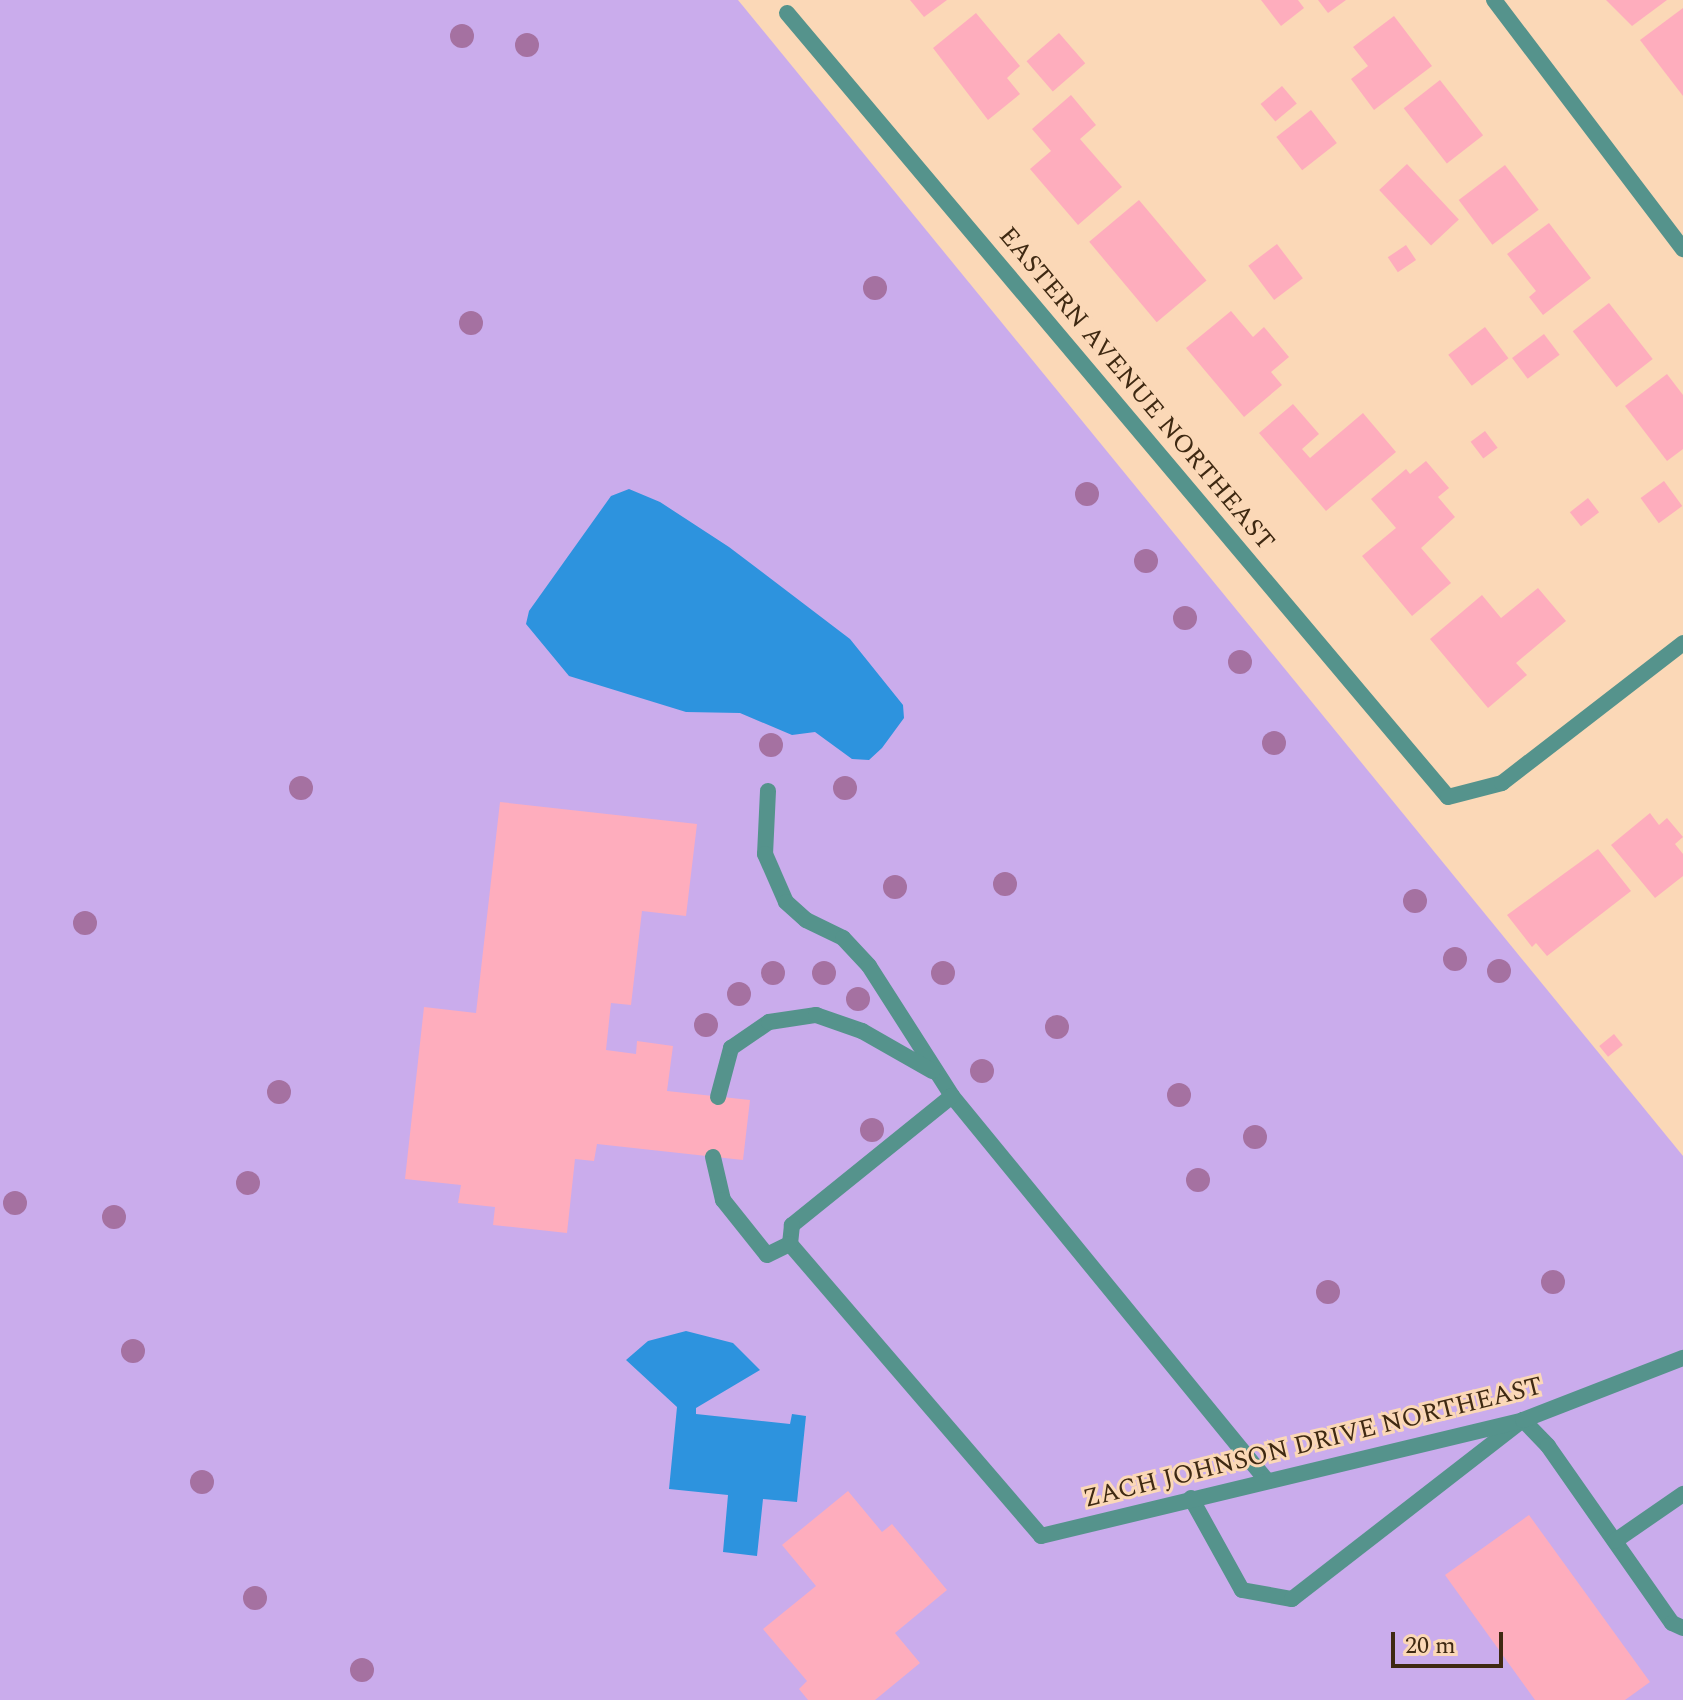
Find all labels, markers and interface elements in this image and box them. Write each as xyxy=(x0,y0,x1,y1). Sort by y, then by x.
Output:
street label: EASTERN AVENUE NORTHEAST xyxy=(991,221,1281,557)
street label: ZACH JOHNSON DRIVE NORTHEAST xyxy=(1080,1371,1546,1515)
scale bar xyxy=(1395,1616,1507,1666)
text: 20 m xyxy=(1405,1628,1456,1664)

